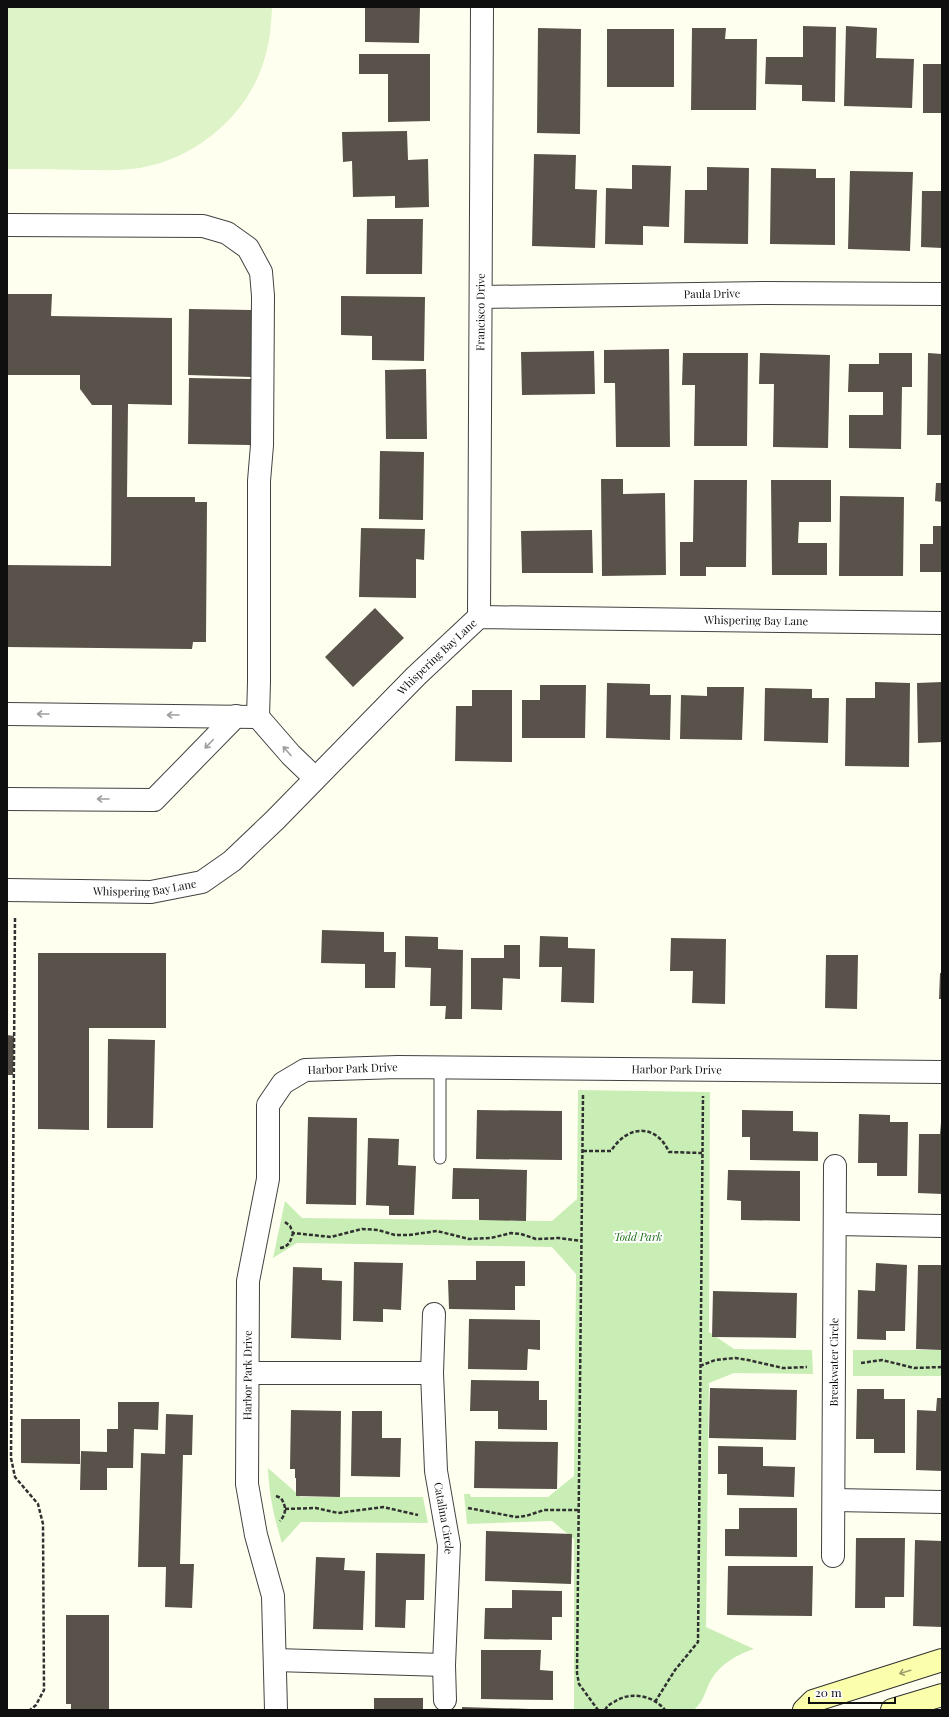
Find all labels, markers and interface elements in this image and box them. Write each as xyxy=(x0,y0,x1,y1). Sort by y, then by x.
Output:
street label: Francisco Drive xyxy=(472,273,488,351)
street label: Paula Drive xyxy=(684,285,741,301)
street label: Whispering Bay Lane xyxy=(703,612,809,628)
street label: Whispering Bay Lane xyxy=(393,615,480,698)
one-way arrow xyxy=(37,711,50,718)
one-way arrow xyxy=(167,711,180,719)
one-way arrow xyxy=(204,739,214,749)
one-way arrow xyxy=(283,746,292,756)
one-way arrow xyxy=(97,795,110,803)
street label: Whispering Bay Lane xyxy=(92,875,198,899)
street label: Harbor Park Drive xyxy=(307,1059,398,1077)
street label: Harbor Park Drive xyxy=(631,1061,722,1077)
park label: Todd Park xyxy=(614,1229,663,1244)
street label: Breakwater Circle xyxy=(826,1317,841,1406)
street label: Harbor Park Drive xyxy=(239,1330,255,1420)
street label: Catalina Circle xyxy=(431,1481,457,1555)
one-way arrow xyxy=(898,1669,911,1676)
scale bar xyxy=(809,1679,895,1705)
text: 20 m xyxy=(815,1684,842,1700)

